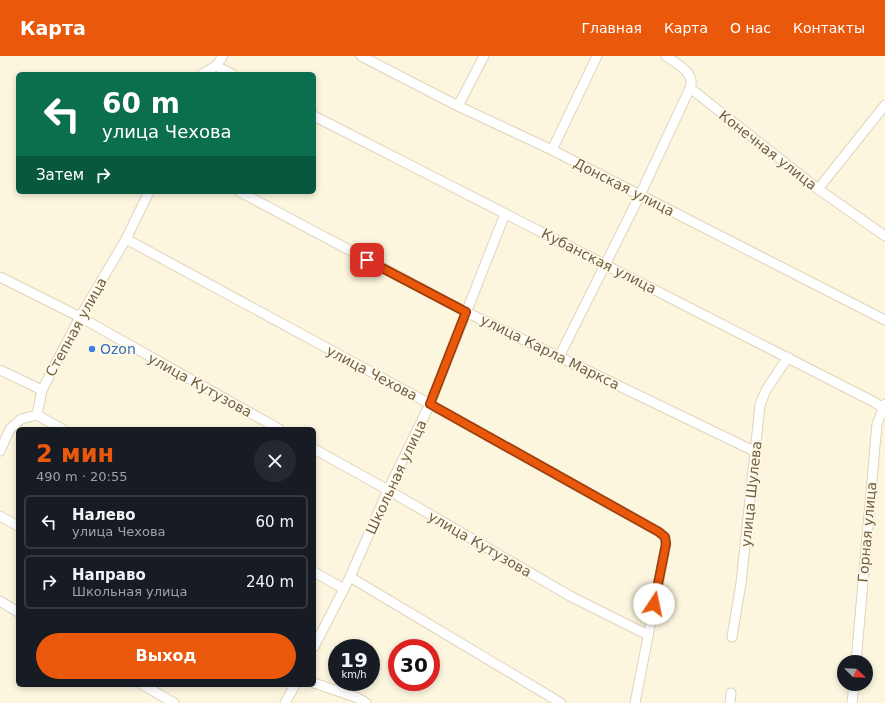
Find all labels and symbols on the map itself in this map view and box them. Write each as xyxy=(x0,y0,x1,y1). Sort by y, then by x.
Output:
street label: Конечная улица xyxy=(716,107,820,193)
street label: Донская улица xyxy=(571,155,677,219)
street label: Кубанская улица xyxy=(539,225,659,297)
pin xyxy=(350,243,384,277)
street label: Степная улица xyxy=(42,275,110,379)
street label: улица Карла Маркса xyxy=(478,311,622,393)
place label: Ozon xyxy=(100,341,136,357)
street label: улица Чехова xyxy=(324,342,420,404)
marker: Ozon xyxy=(87,344,97,354)
street label: улица Кутузова xyxy=(145,350,255,420)
street label: Школьная улица xyxy=(362,417,430,537)
street label: улица Шулева xyxy=(737,440,765,548)
street label: Горная улица xyxy=(855,481,879,583)
street label: улица Кутузова xyxy=(426,508,534,580)
position arrow xyxy=(633,583,675,625)
speed limit sign: 30 xyxy=(388,639,440,691)
north arrow xyxy=(837,655,873,691)

